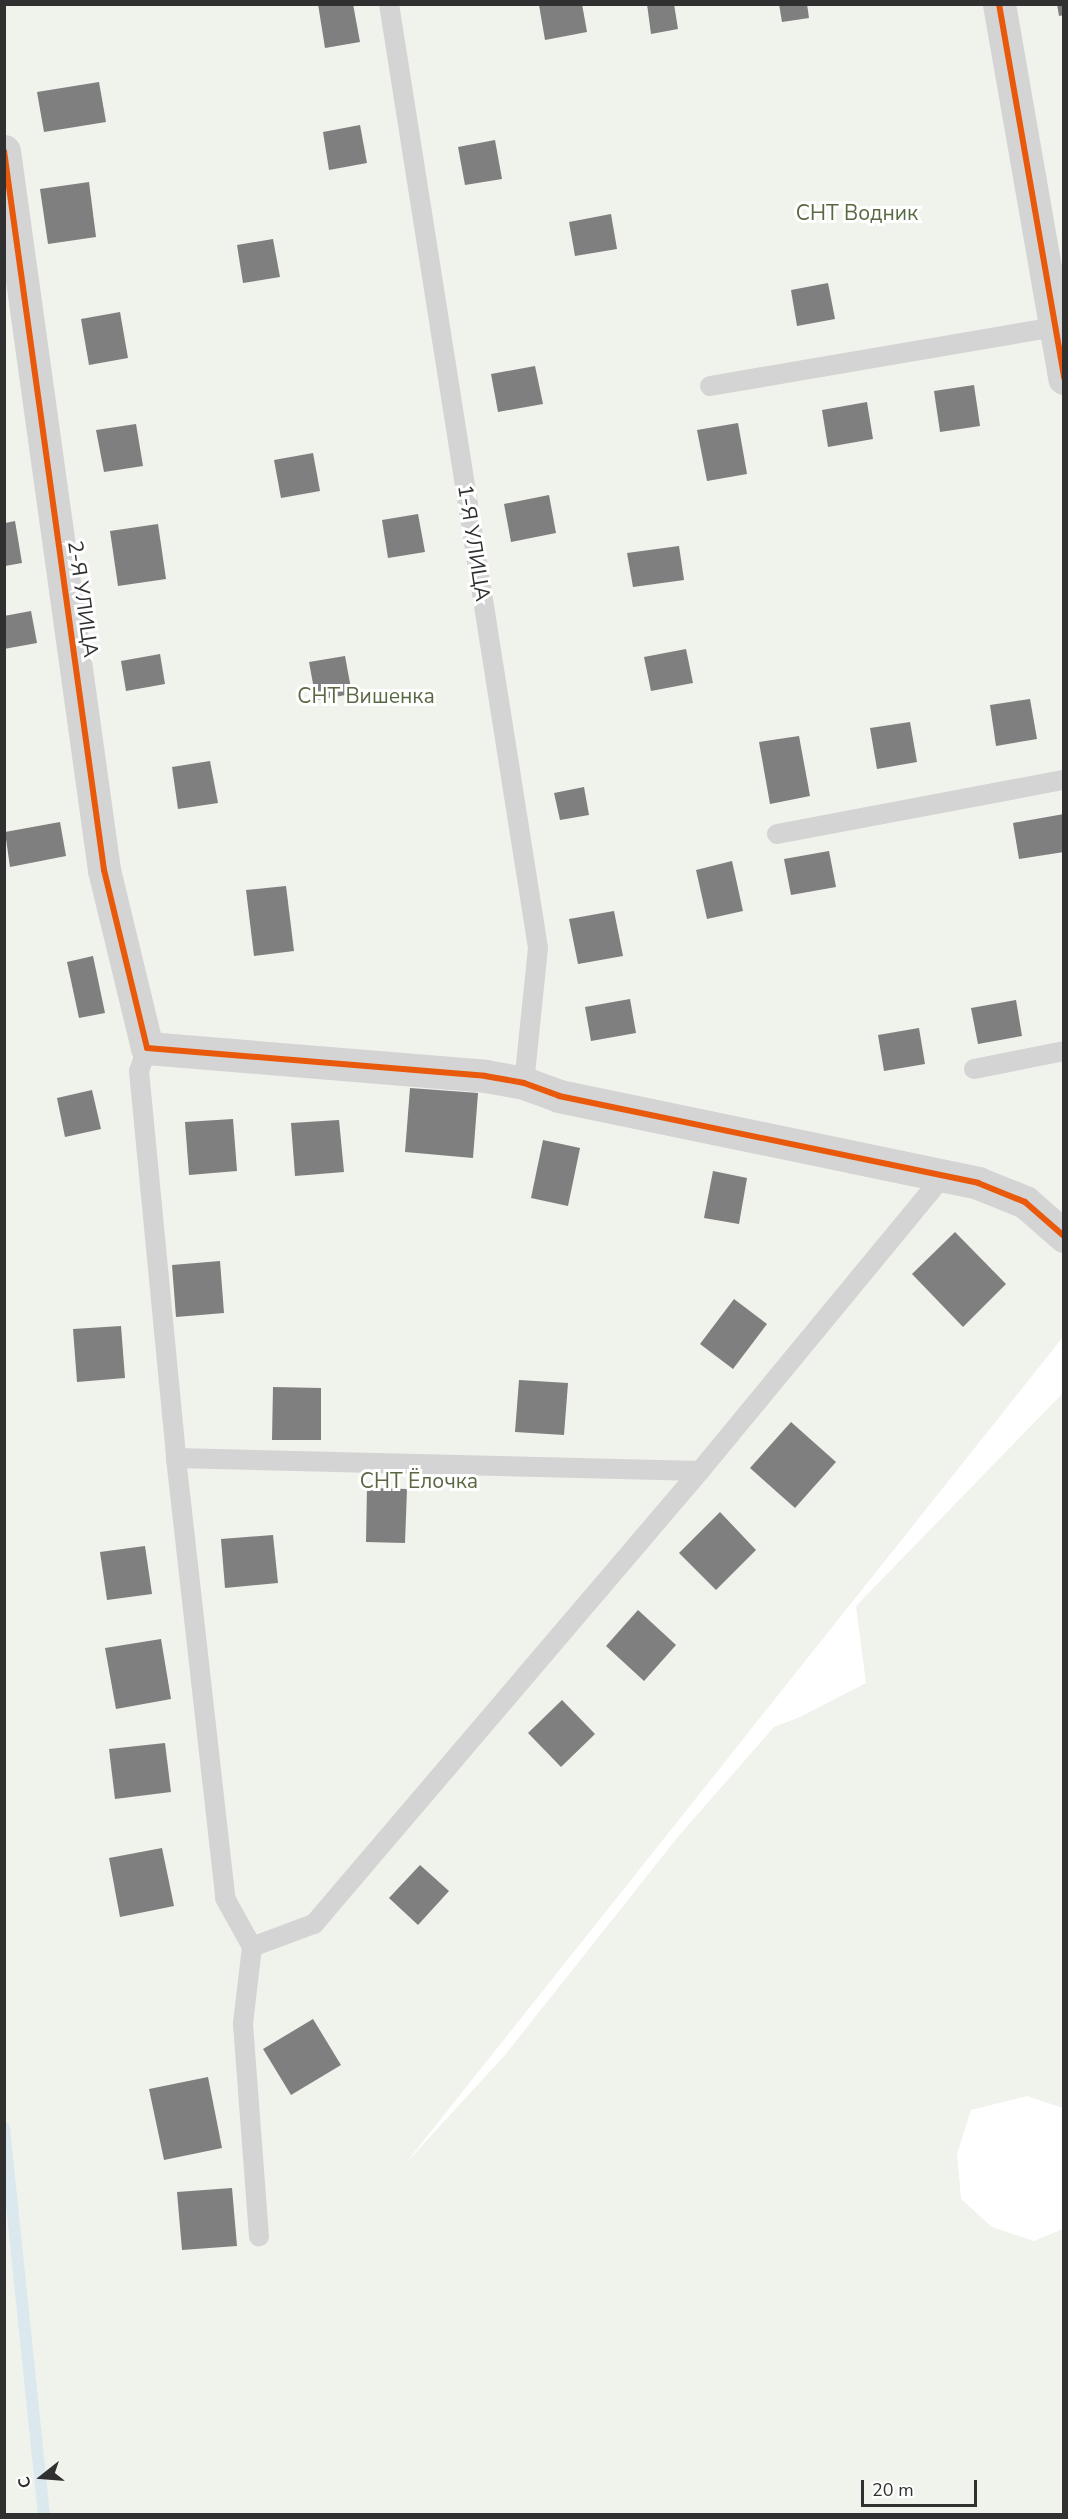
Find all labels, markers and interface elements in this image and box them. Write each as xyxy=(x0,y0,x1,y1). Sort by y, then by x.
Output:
park label: СНТ Водник xyxy=(796,200,918,226)
street label: 1-Я УЛИЦА xyxy=(452,483,496,603)
street label: 2-Я УЛИЦА xyxy=(62,539,104,659)
park label: СНТ Вишенка xyxy=(297,683,435,709)
park label: СНТ Ёлочка xyxy=(360,1468,478,1494)
north arrow xyxy=(12,2447,72,2507)
scale bar xyxy=(864,2468,980,2506)
text: С xyxy=(13,2474,37,2491)
text: 20 m xyxy=(872,2478,914,2502)

